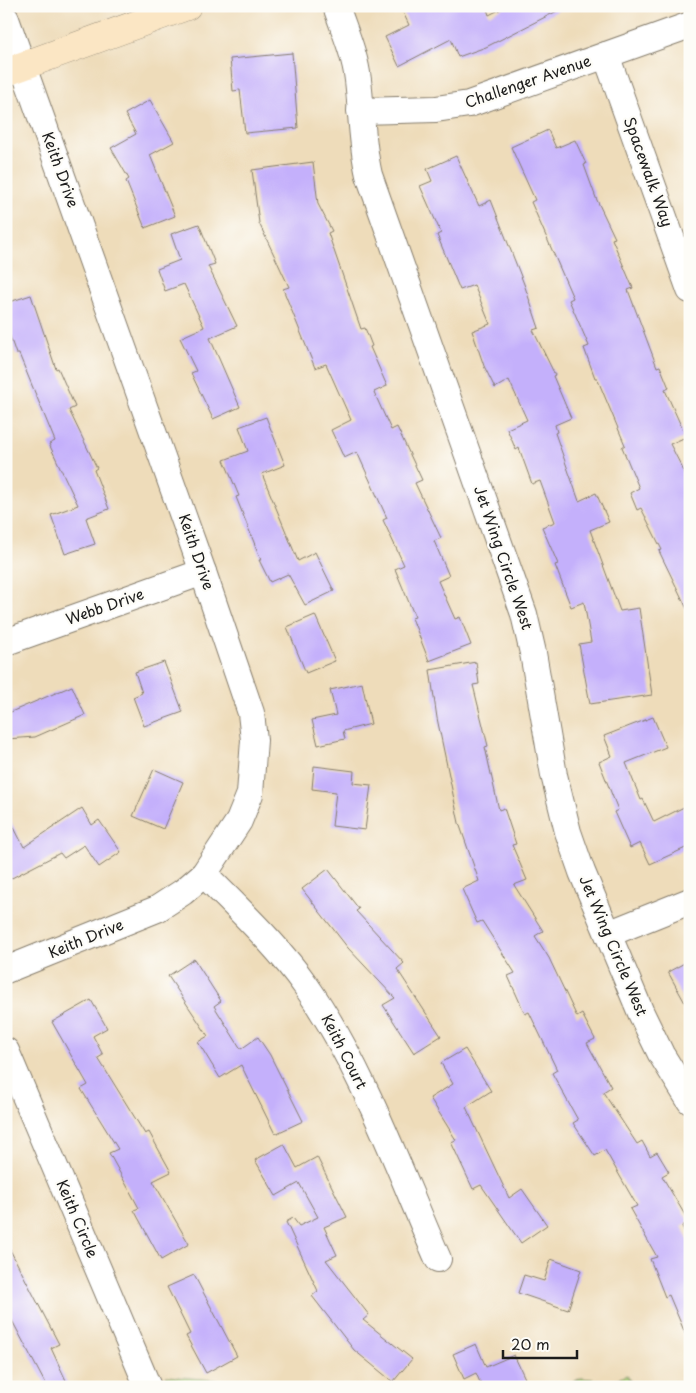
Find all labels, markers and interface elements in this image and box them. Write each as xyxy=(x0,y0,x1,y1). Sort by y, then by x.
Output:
street label: Challenger Avenue xyxy=(461,48,594,113)
street label: Spacewalk Way xyxy=(619,113,680,230)
street label: Keith Drive xyxy=(37,128,86,211)
street label: Jet Wing Circle West xyxy=(469,482,540,633)
street label: Keith Drive xyxy=(174,510,221,593)
street label: Webb Drive xyxy=(62,581,147,630)
street label: Jet Wing Circle West xyxy=(574,872,654,1019)
street label: Keith Drive xyxy=(44,912,126,963)
street label: Keith Court xyxy=(317,1010,374,1093)
street label: Keith Circle xyxy=(52,1176,105,1261)
scale bar xyxy=(503,1328,577,1360)
text: 20 m xyxy=(511,1332,550,1355)

